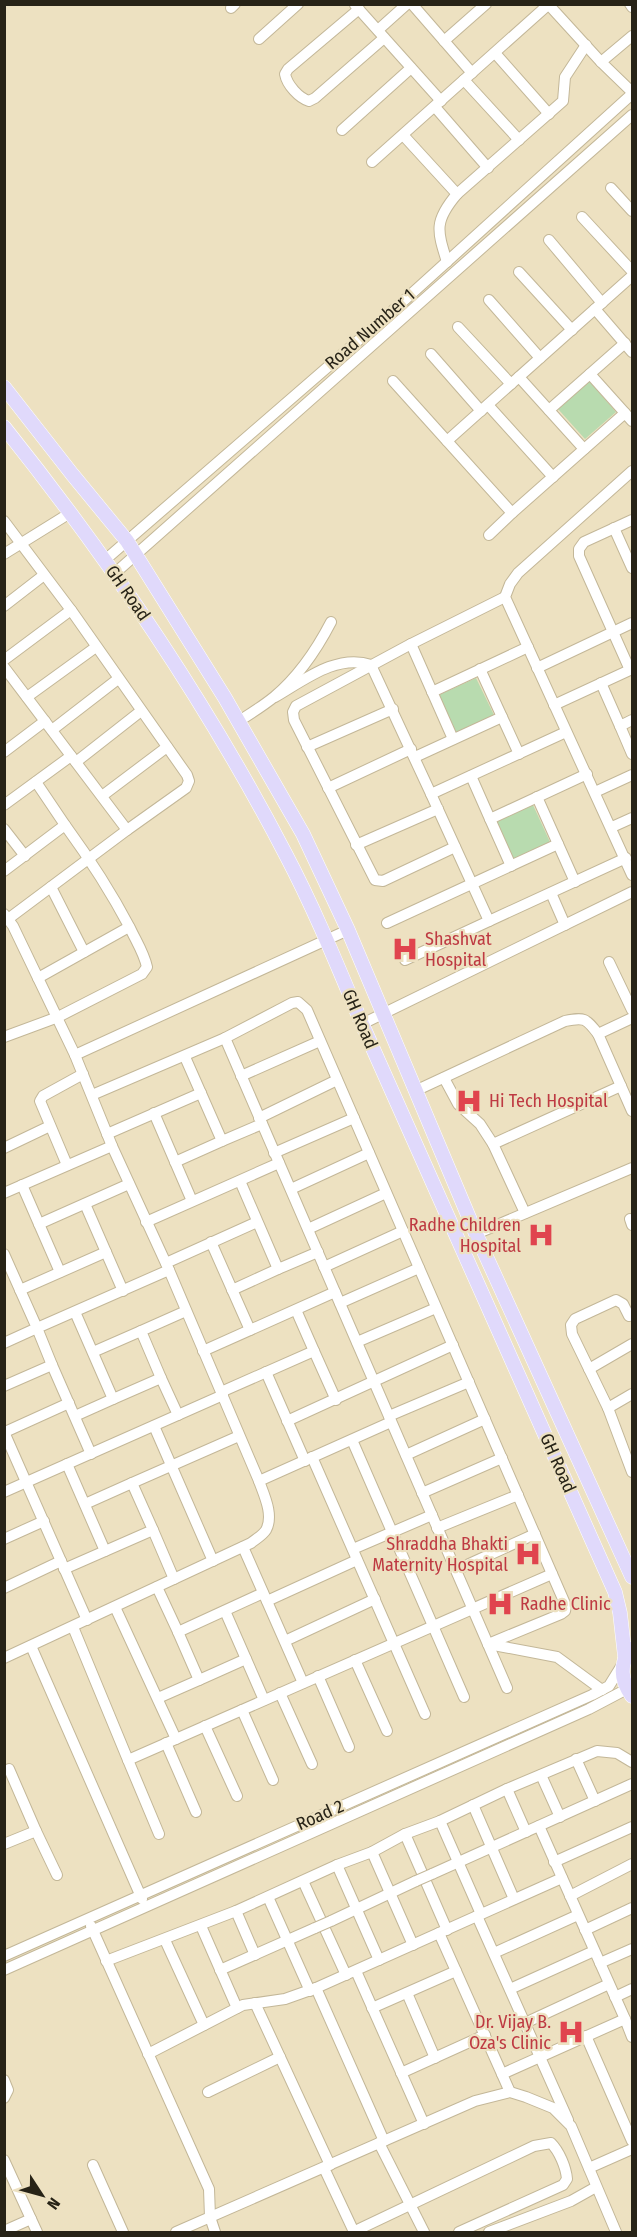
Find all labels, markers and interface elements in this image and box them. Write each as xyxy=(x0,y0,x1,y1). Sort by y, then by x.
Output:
street label: Road Number 1 xyxy=(321,284,419,374)
street label: GH Road xyxy=(101,561,155,625)
place label: Shashvat Hospital xyxy=(425,928,492,971)
hospital icon: Shashvat Hospital xyxy=(390,934,420,964)
street label: GH Road xyxy=(338,986,382,1052)
hospital icon: Hi Tech Hospital xyxy=(454,1086,484,1116)
place label: Hi Tech Hospital xyxy=(489,1090,608,1112)
place label: Radhe Children Hospital xyxy=(409,1214,521,1257)
hospital icon: Radhe Children Hospital xyxy=(526,1220,556,1250)
street label: GH Road xyxy=(535,1430,581,1496)
place label: Shraddha Bhakti Maternity Hospital xyxy=(372,1533,508,1576)
hospital icon: Shraddha Bhakti Maternity Hospital xyxy=(513,1539,543,1569)
hospital icon: Radhe Clinic xyxy=(485,1589,515,1619)
place label: Radhe Clinic xyxy=(520,1593,611,1615)
street label: Road 2 xyxy=(293,1795,347,1835)
place label: Dr. Vijay B. Oza's Clinic xyxy=(469,2011,551,2054)
hospital icon: Dr. Vijay B. Oza's Clinic xyxy=(556,2017,586,2047)
north arrow xyxy=(12,2165,72,2225)
text: N xyxy=(43,2194,64,2213)

